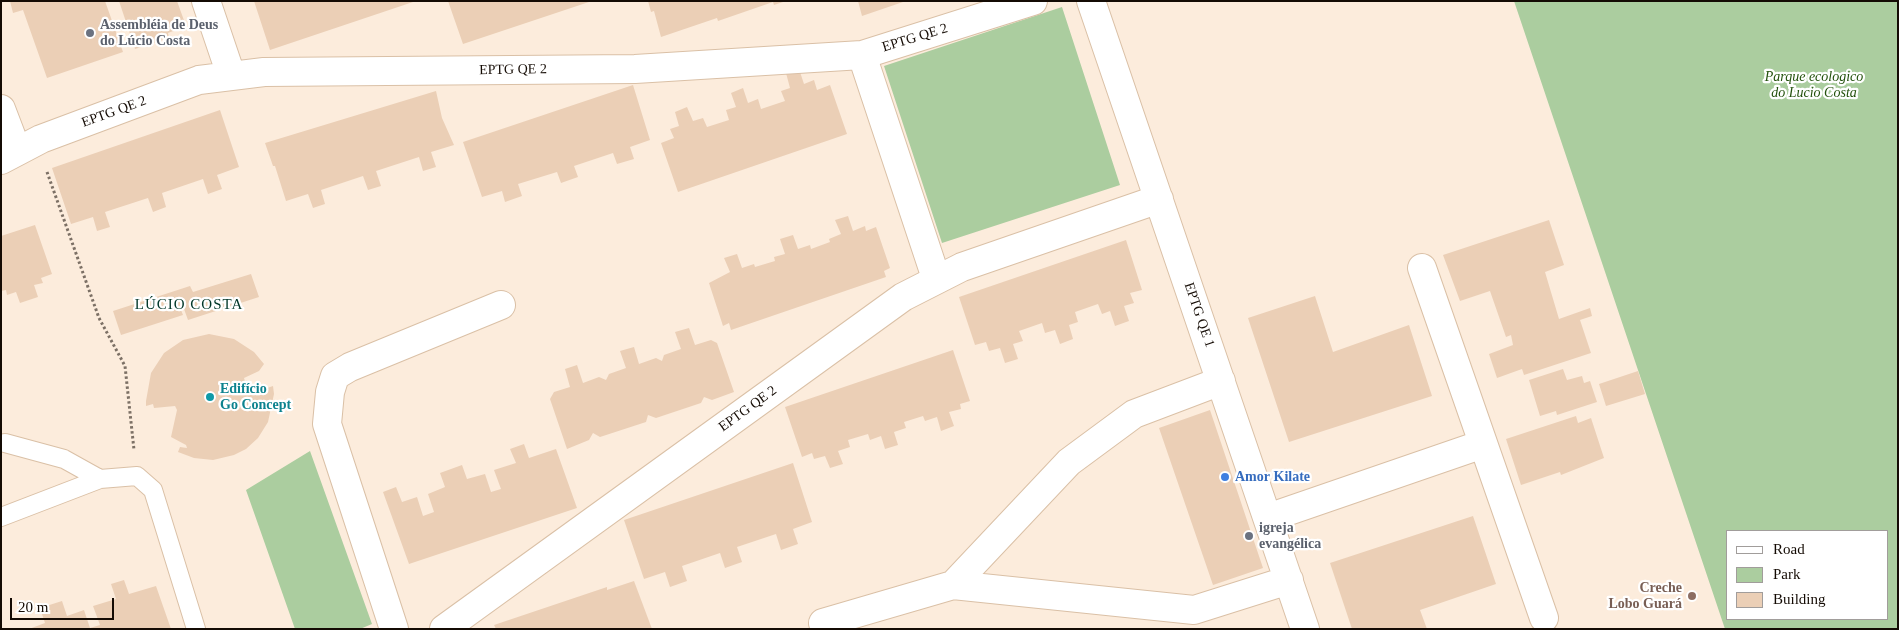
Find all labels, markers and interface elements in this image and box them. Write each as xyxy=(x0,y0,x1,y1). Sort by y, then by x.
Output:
place label: Assembléia de Deus do Lúcio Costa xyxy=(100,17,218,49)
street label: EPTG QE 2 xyxy=(880,20,950,56)
marker: Assembléia de Deus do Lúcio Costa xyxy=(84,27,96,39)
street label: EPTG QE 2 xyxy=(479,61,547,79)
park label: Parque ecologico do Lucio Costa xyxy=(1765,69,1863,102)
street label: EPTG QE 2 xyxy=(79,93,149,131)
street label: EPTG QE 1 xyxy=(1180,280,1218,350)
district label: LÚCIO COSTA xyxy=(133,296,245,314)
place label: Edifício Go Concept xyxy=(220,381,291,414)
street label: EPTG QE 2 xyxy=(716,382,780,436)
marker: Edifício Go Concept xyxy=(204,391,216,403)
place label: Amor Kilate xyxy=(1235,469,1310,485)
marker: Amor Kilate xyxy=(1219,471,1231,483)
place label: igreja evangélica xyxy=(1259,520,1321,552)
marker: igreja evangélica xyxy=(1243,530,1255,542)
legend xyxy=(1726,530,1889,620)
text: Road xyxy=(1773,541,1805,557)
text: Park xyxy=(1773,566,1801,582)
place label: Creche Lobo Guará xyxy=(1608,580,1682,612)
scale bar xyxy=(12,588,116,620)
marker: Creche Lobo Guará xyxy=(1686,590,1698,602)
text: Building xyxy=(1773,591,1826,607)
text: 20 m xyxy=(18,599,48,615)

